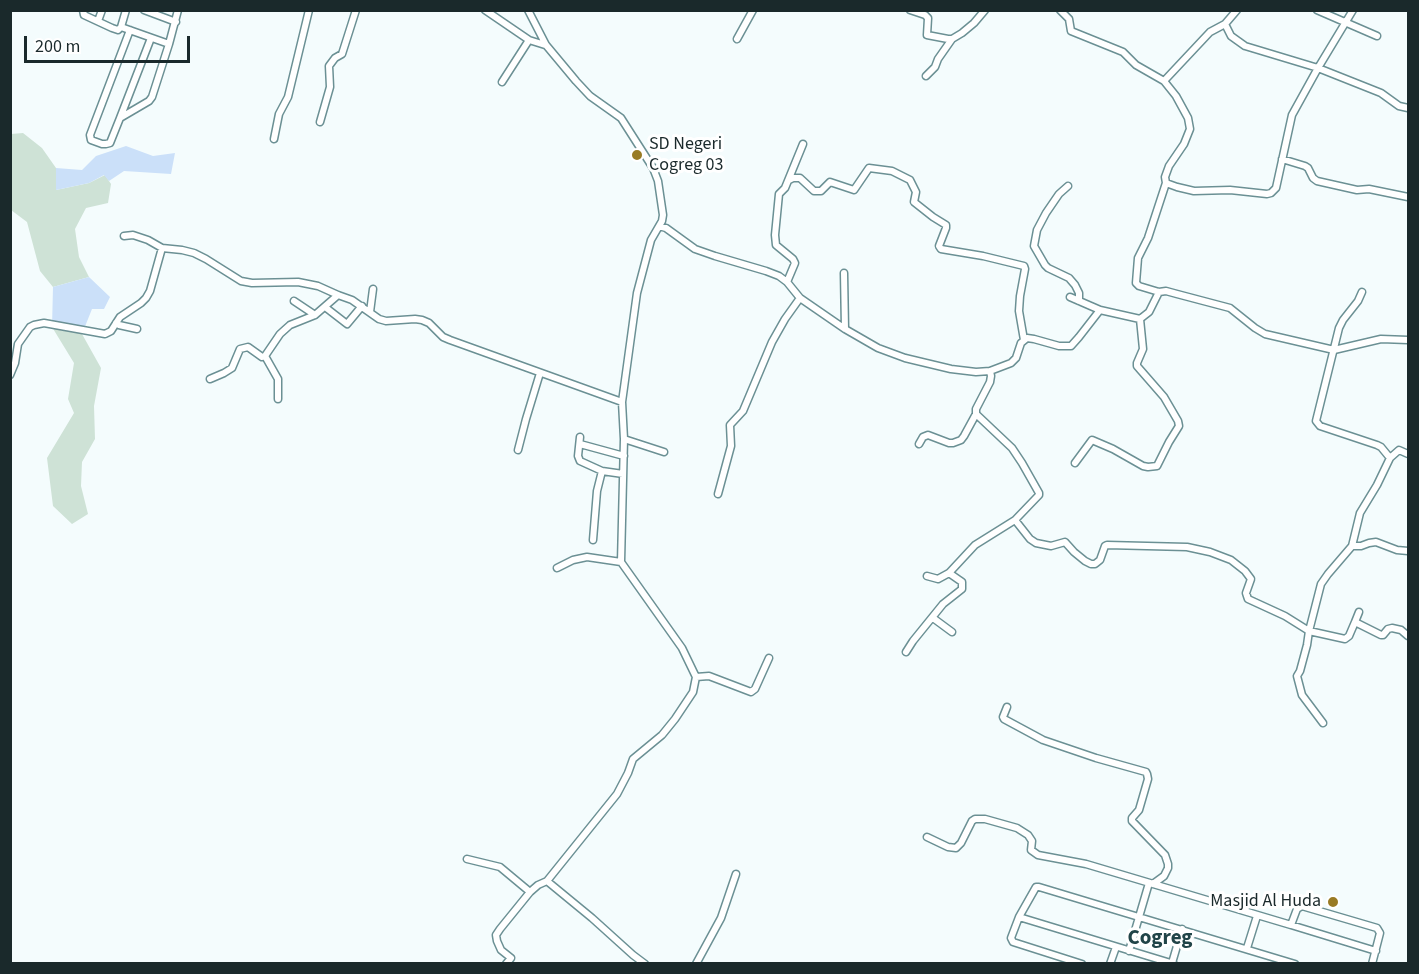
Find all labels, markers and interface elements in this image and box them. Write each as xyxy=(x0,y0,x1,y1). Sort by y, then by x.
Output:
scale bar xyxy=(27,24,194,62)
text: 200 m xyxy=(35,34,80,59)
place label: SD Negeri Cogreg 03 xyxy=(649,134,723,176)
marker: SD Negeri Cogreg 03 xyxy=(630,148,644,162)
place label: Masjid Al Huda xyxy=(1210,891,1321,913)
marker: Masjid Al Huda xyxy=(1326,895,1340,909)
district label: Cogreg xyxy=(1127,926,1193,952)

